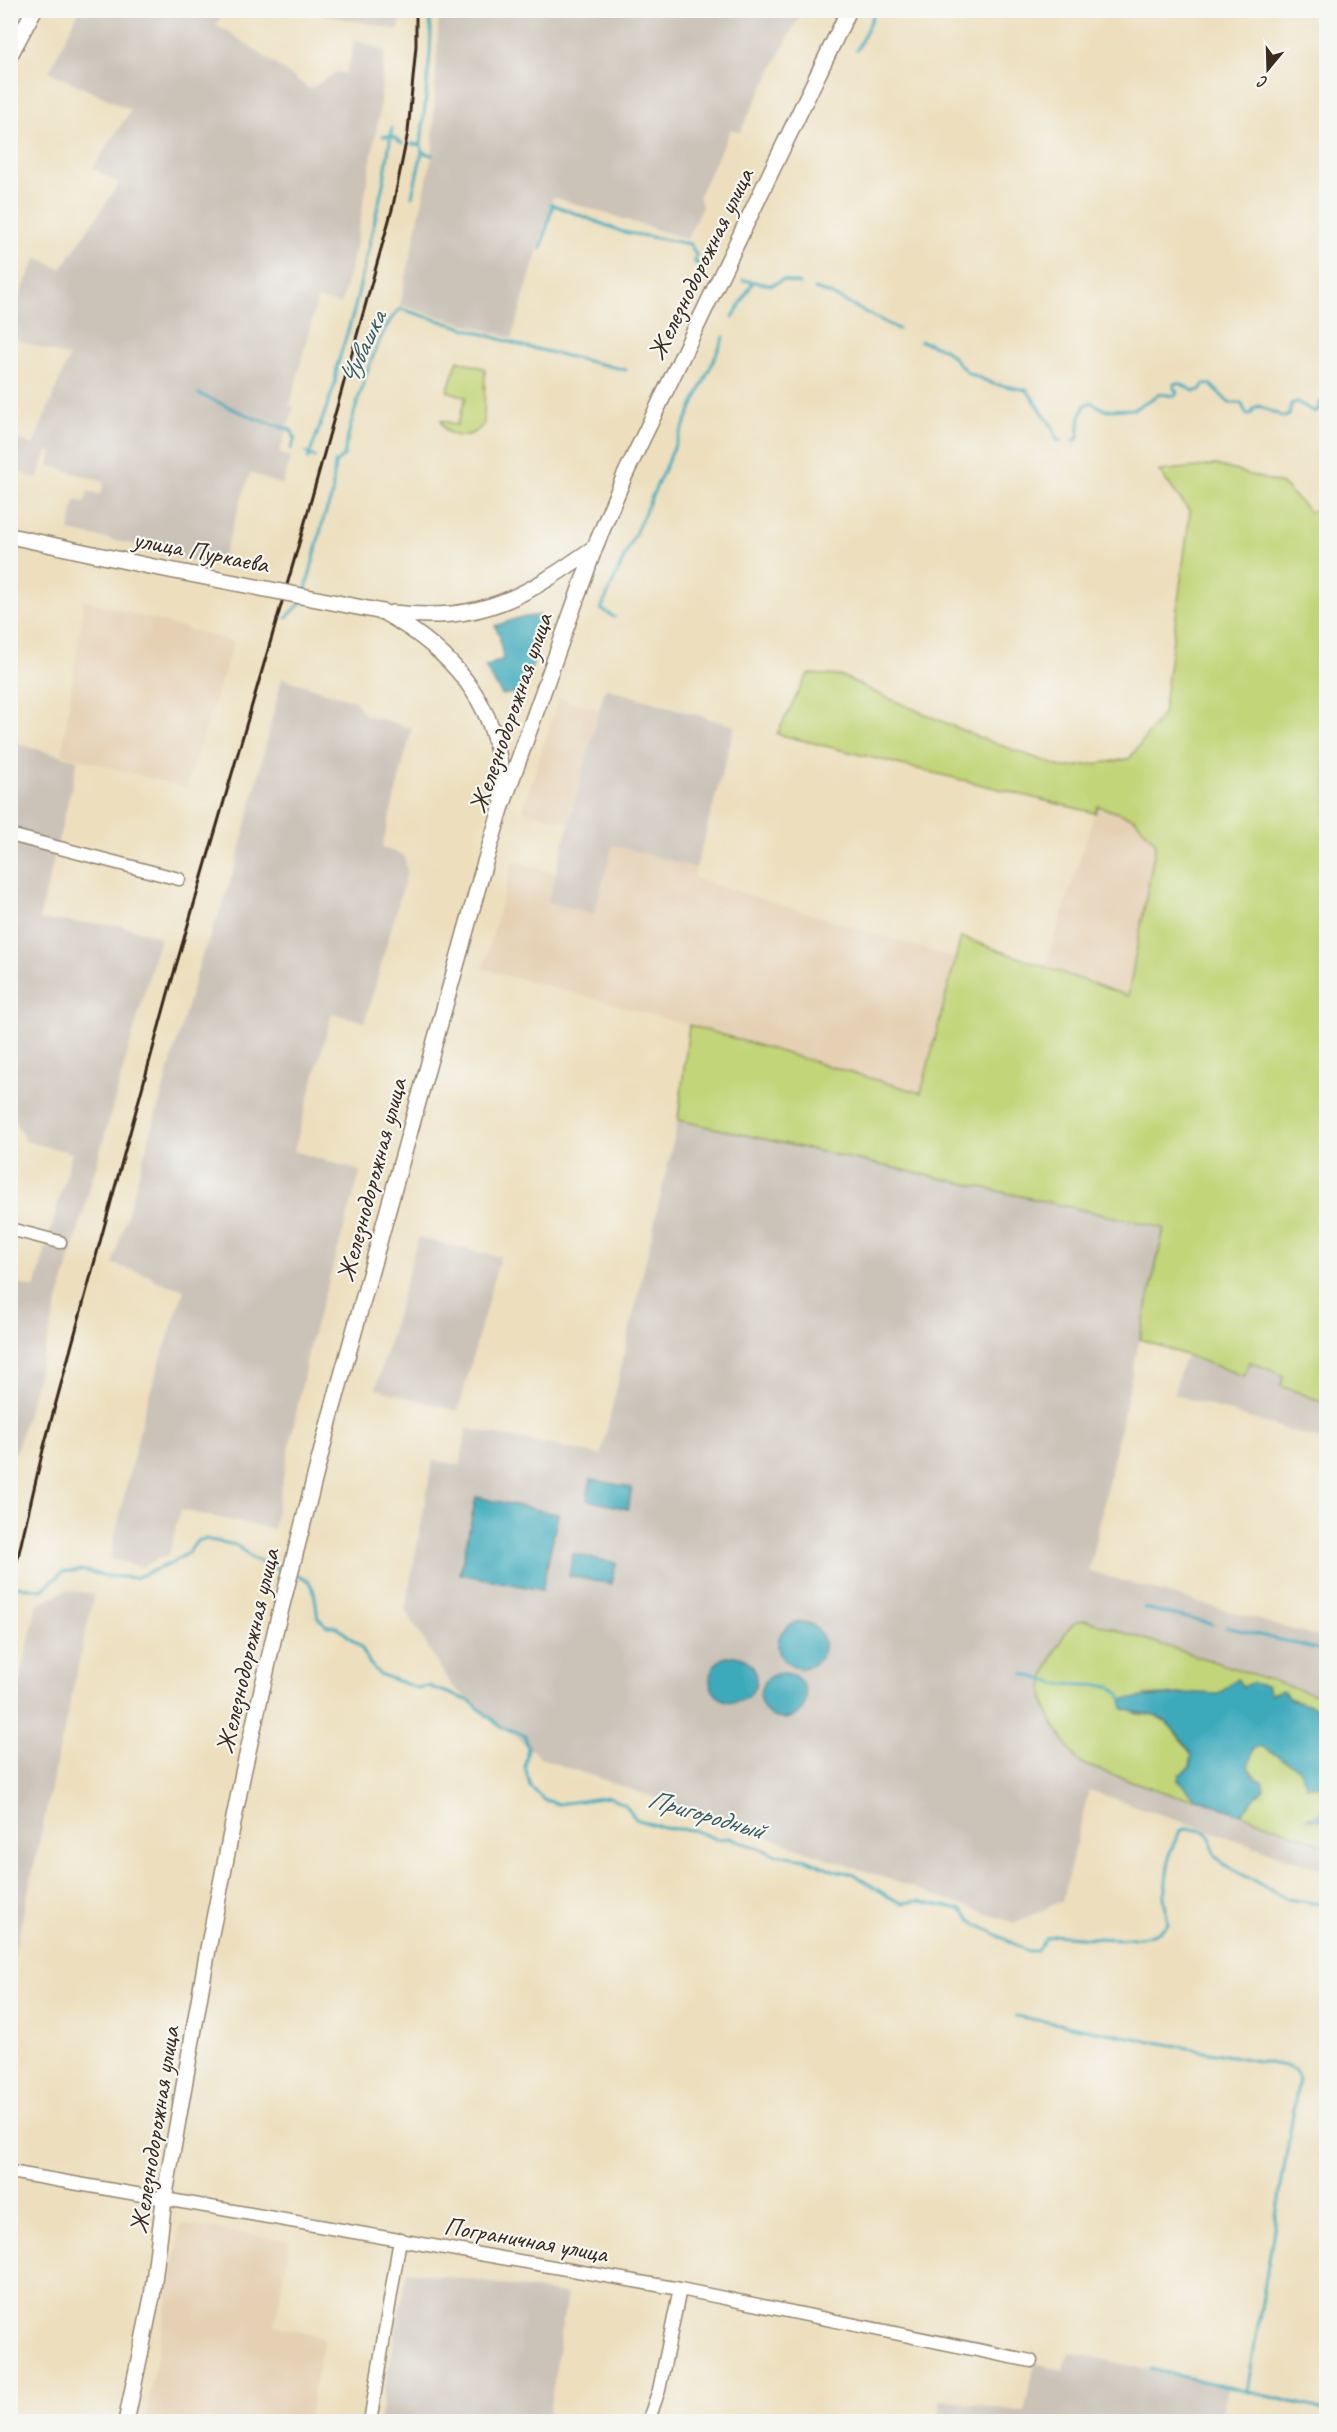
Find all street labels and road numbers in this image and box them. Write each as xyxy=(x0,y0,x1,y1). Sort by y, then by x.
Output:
street label: Железнодорожная улица xyxy=(640,162,762,365)
street label: улица Пуркаева xyxy=(128,522,273,581)
street label: Железнодорожная улица xyxy=(461,607,561,817)
street label: Железнодорожная улица xyxy=(328,1073,415,1285)
street label: Железнодорожная улица xyxy=(208,1544,287,1757)
street label: Железнодорожная улица xyxy=(122,2023,187,2236)
street label: Пограничная улица xyxy=(442,2209,612,2270)

